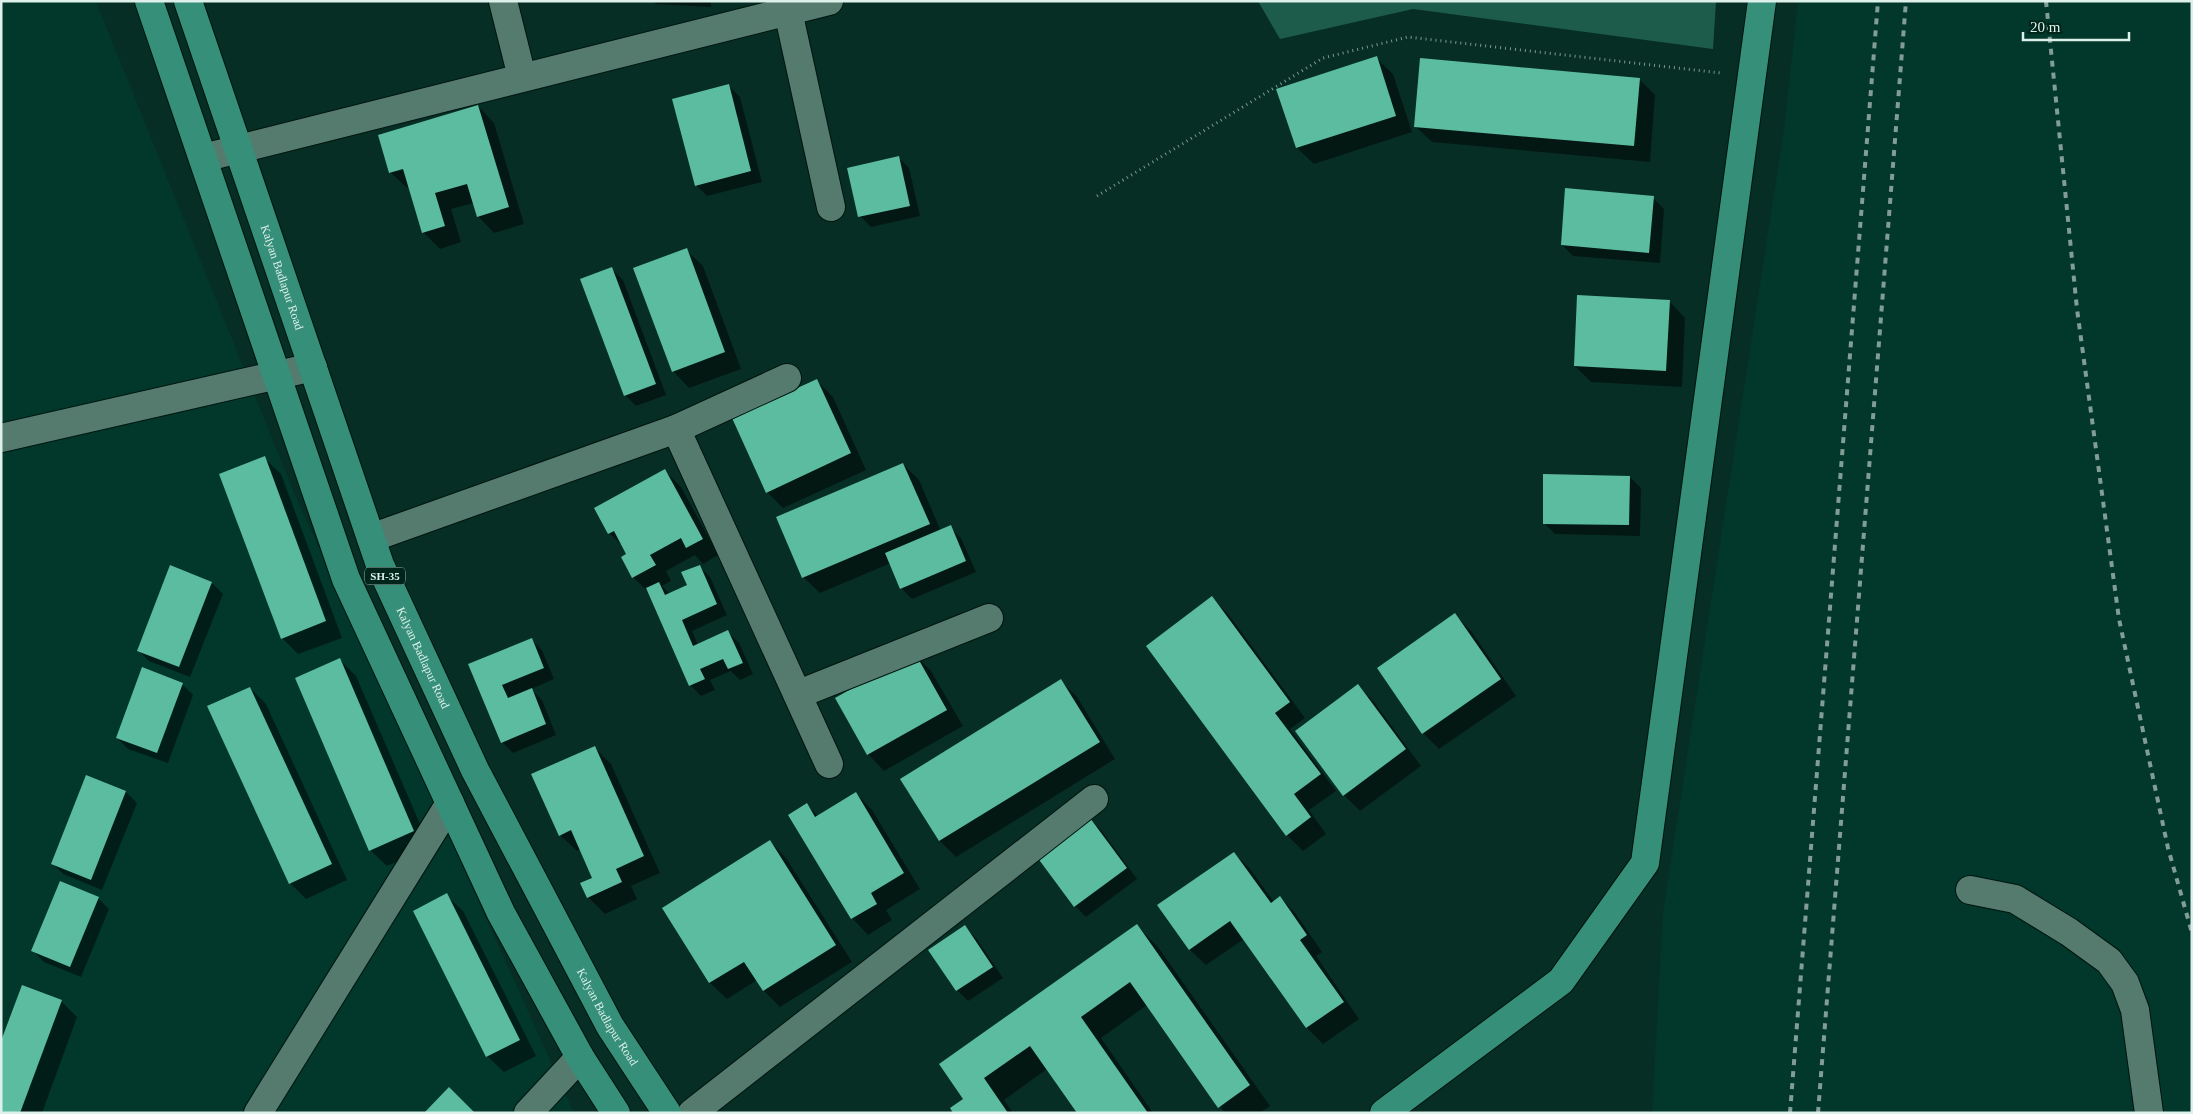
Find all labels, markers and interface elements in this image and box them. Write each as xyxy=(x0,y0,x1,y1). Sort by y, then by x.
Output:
scale bar xyxy=(2023,10,2129,42)
text: 20 m xyxy=(2030,19,2061,35)
street label: Kalyan Badlapur Road xyxy=(258,223,306,332)
road number: SH-35 xyxy=(365,568,405,584)
street label: Kalyan Badlapur Road xyxy=(393,605,452,711)
street label: Kalyan Badlapur Road xyxy=(574,966,641,1068)

